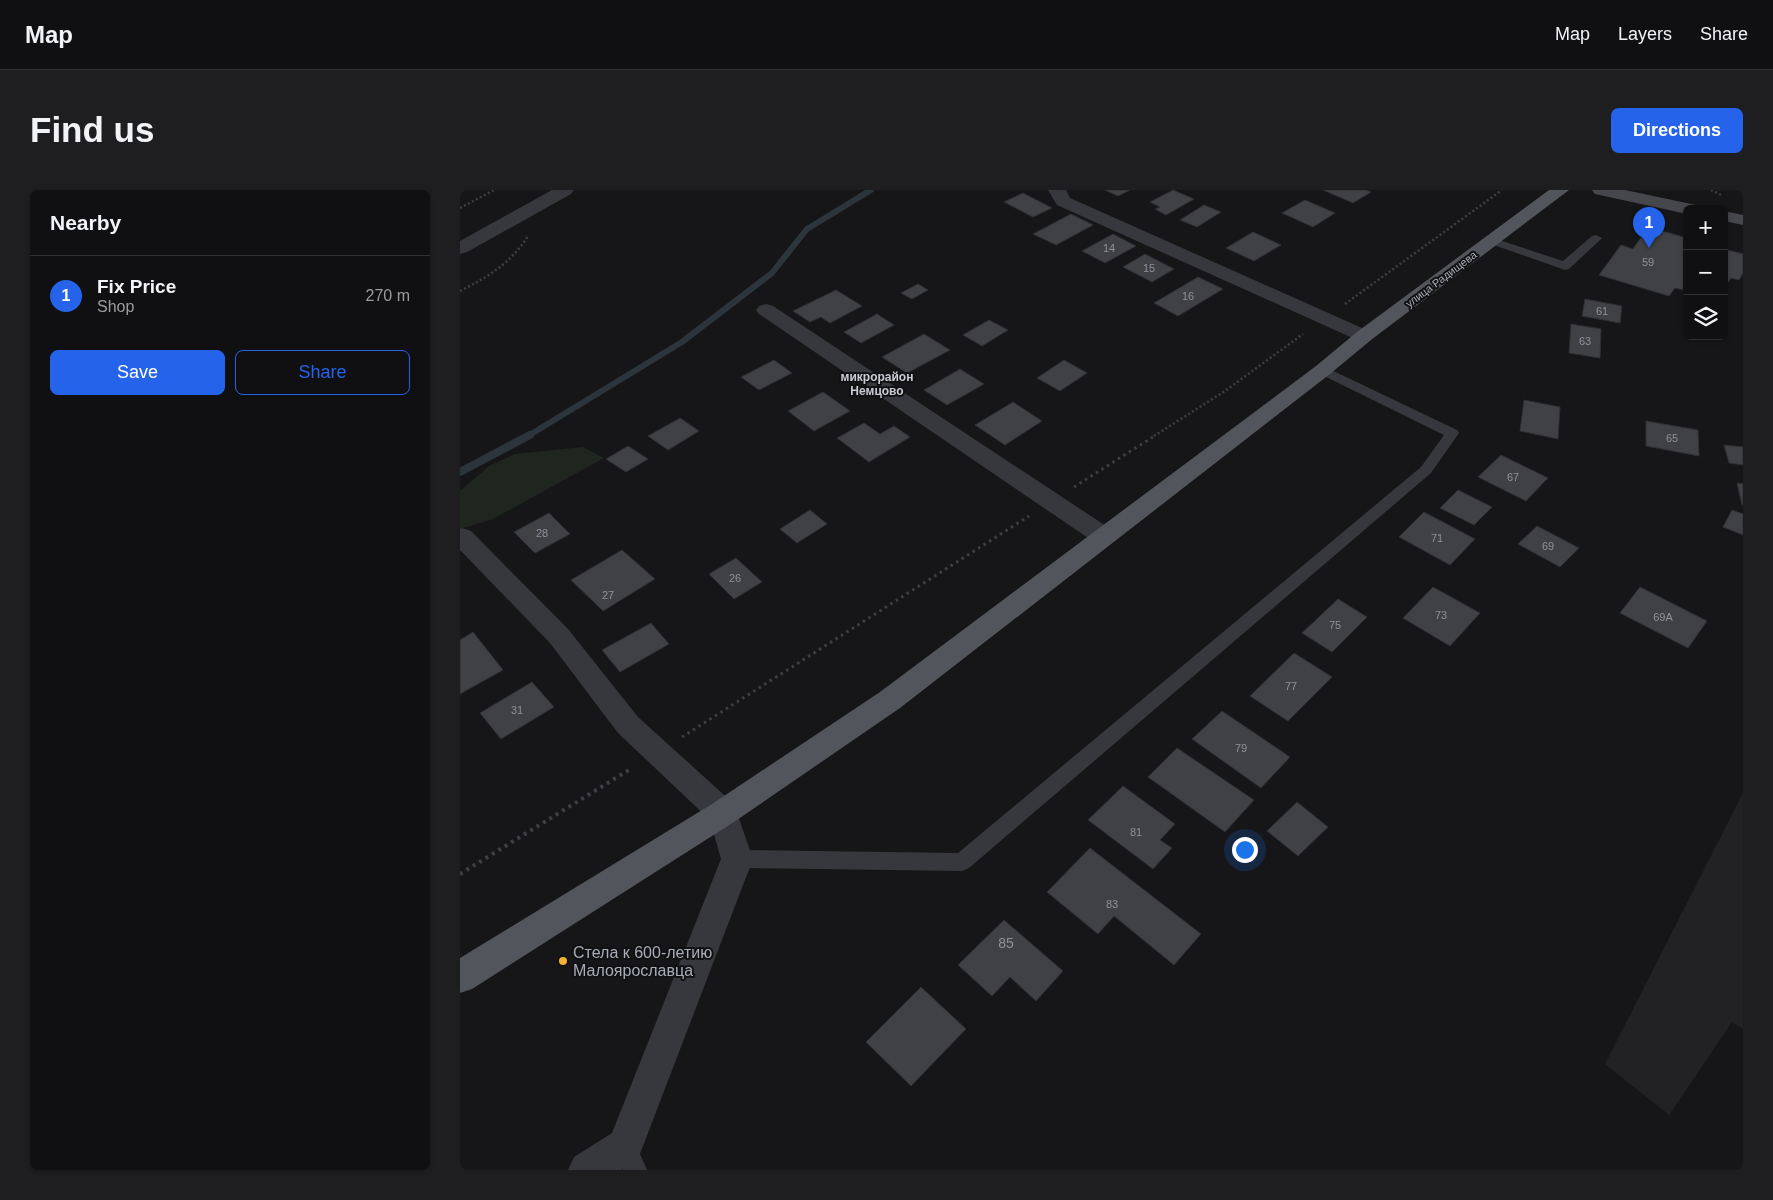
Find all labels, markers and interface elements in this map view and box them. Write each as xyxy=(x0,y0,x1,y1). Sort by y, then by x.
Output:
text: Map xyxy=(25,21,73,48)
text: Map xyxy=(1555,24,1590,44)
text: Layers xyxy=(1618,24,1672,44)
text: Share xyxy=(1700,24,1748,44)
button: Directions xyxy=(1611,108,1743,153)
text: Find us xyxy=(30,110,154,149)
map controls xyxy=(1683,205,1728,340)
button: + xyxy=(1683,205,1728,250)
pin: 1 xyxy=(1633,207,1665,248)
text: Nearby xyxy=(50,211,121,234)
house number: 14 xyxy=(1103,242,1115,254)
street label: улица Радищева xyxy=(1403,248,1480,310)
button: − xyxy=(1683,250,1728,295)
house number: 59 xyxy=(1642,256,1654,268)
house number: 15 xyxy=(1143,262,1155,274)
text: Fix Price xyxy=(97,276,176,297)
text: 1 xyxy=(62,287,70,304)
text: 270 m xyxy=(366,287,410,304)
house number: 16 xyxy=(1182,290,1194,302)
button: layers xyxy=(1683,295,1728,340)
text: Shop xyxy=(97,298,134,315)
house number: 61 xyxy=(1596,305,1608,317)
house number: 63 xyxy=(1579,335,1591,347)
button: Save xyxy=(50,350,225,395)
button: Share xyxy=(235,350,410,395)
district label: микрорайон Немцово xyxy=(841,370,913,398)
house number: 65 xyxy=(1666,432,1678,444)
house number: 67 xyxy=(1507,471,1519,483)
house number: 28 xyxy=(536,527,548,539)
house number: 71 xyxy=(1431,532,1443,544)
house number: 69 xyxy=(1542,540,1554,552)
house number: 26 xyxy=(729,572,741,584)
house number: 27 xyxy=(602,589,614,601)
house number: 73 xyxy=(1435,609,1447,621)
house number: 69А xyxy=(1653,611,1673,623)
house number: 75 xyxy=(1329,619,1341,631)
house number: 77 xyxy=(1285,680,1297,692)
house number: 31 xyxy=(511,704,523,716)
house number: 79 xyxy=(1235,742,1247,754)
house number: 81 xyxy=(1130,826,1142,838)
your location xyxy=(1232,837,1258,863)
house number: 83 xyxy=(1106,898,1118,910)
house number: 85 xyxy=(998,935,1014,951)
place label: Стела к 600-летию Малоярославца xyxy=(573,944,712,979)
marker: Стела к 600-летию Малоярославца xyxy=(557,955,569,967)

